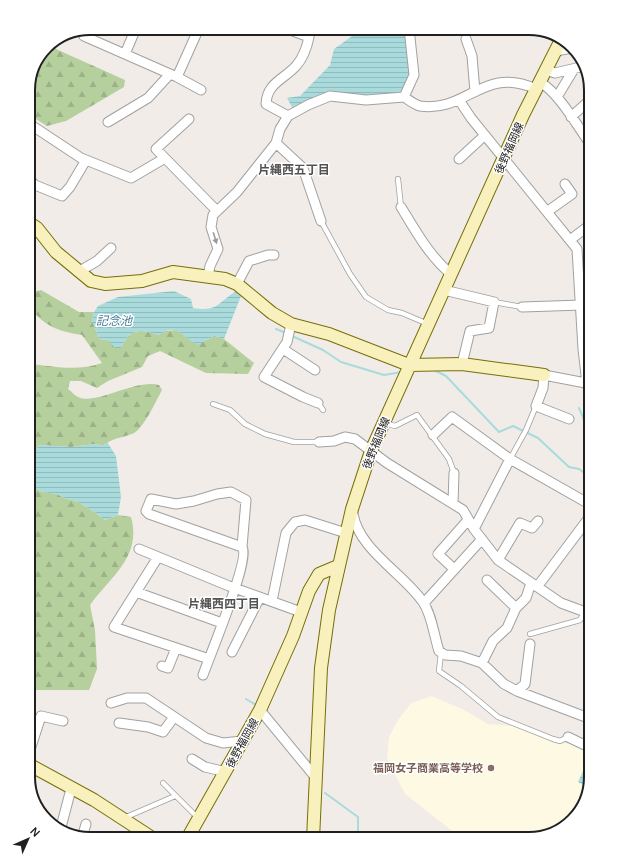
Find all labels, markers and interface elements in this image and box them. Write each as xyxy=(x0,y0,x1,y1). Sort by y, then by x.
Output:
street label: 後野福岡線 xyxy=(491,120,527,176)
district label: 片縄西五丁目 xyxy=(258,161,330,178)
one-way arrow xyxy=(212,233,218,245)
water label: 記念池 xyxy=(96,312,133,329)
street label: 後野福岡線 xyxy=(358,415,393,471)
district label: 片縄西四丁目 xyxy=(188,595,260,612)
street label: 後野福岡線 xyxy=(222,715,261,770)
place label: 福岡女子商業高等学校 xyxy=(373,760,483,775)
marker: 福岡女子商業高等学校 xyxy=(486,763,496,773)
north arrow xyxy=(8,819,48,859)
text: N xyxy=(27,823,44,840)

